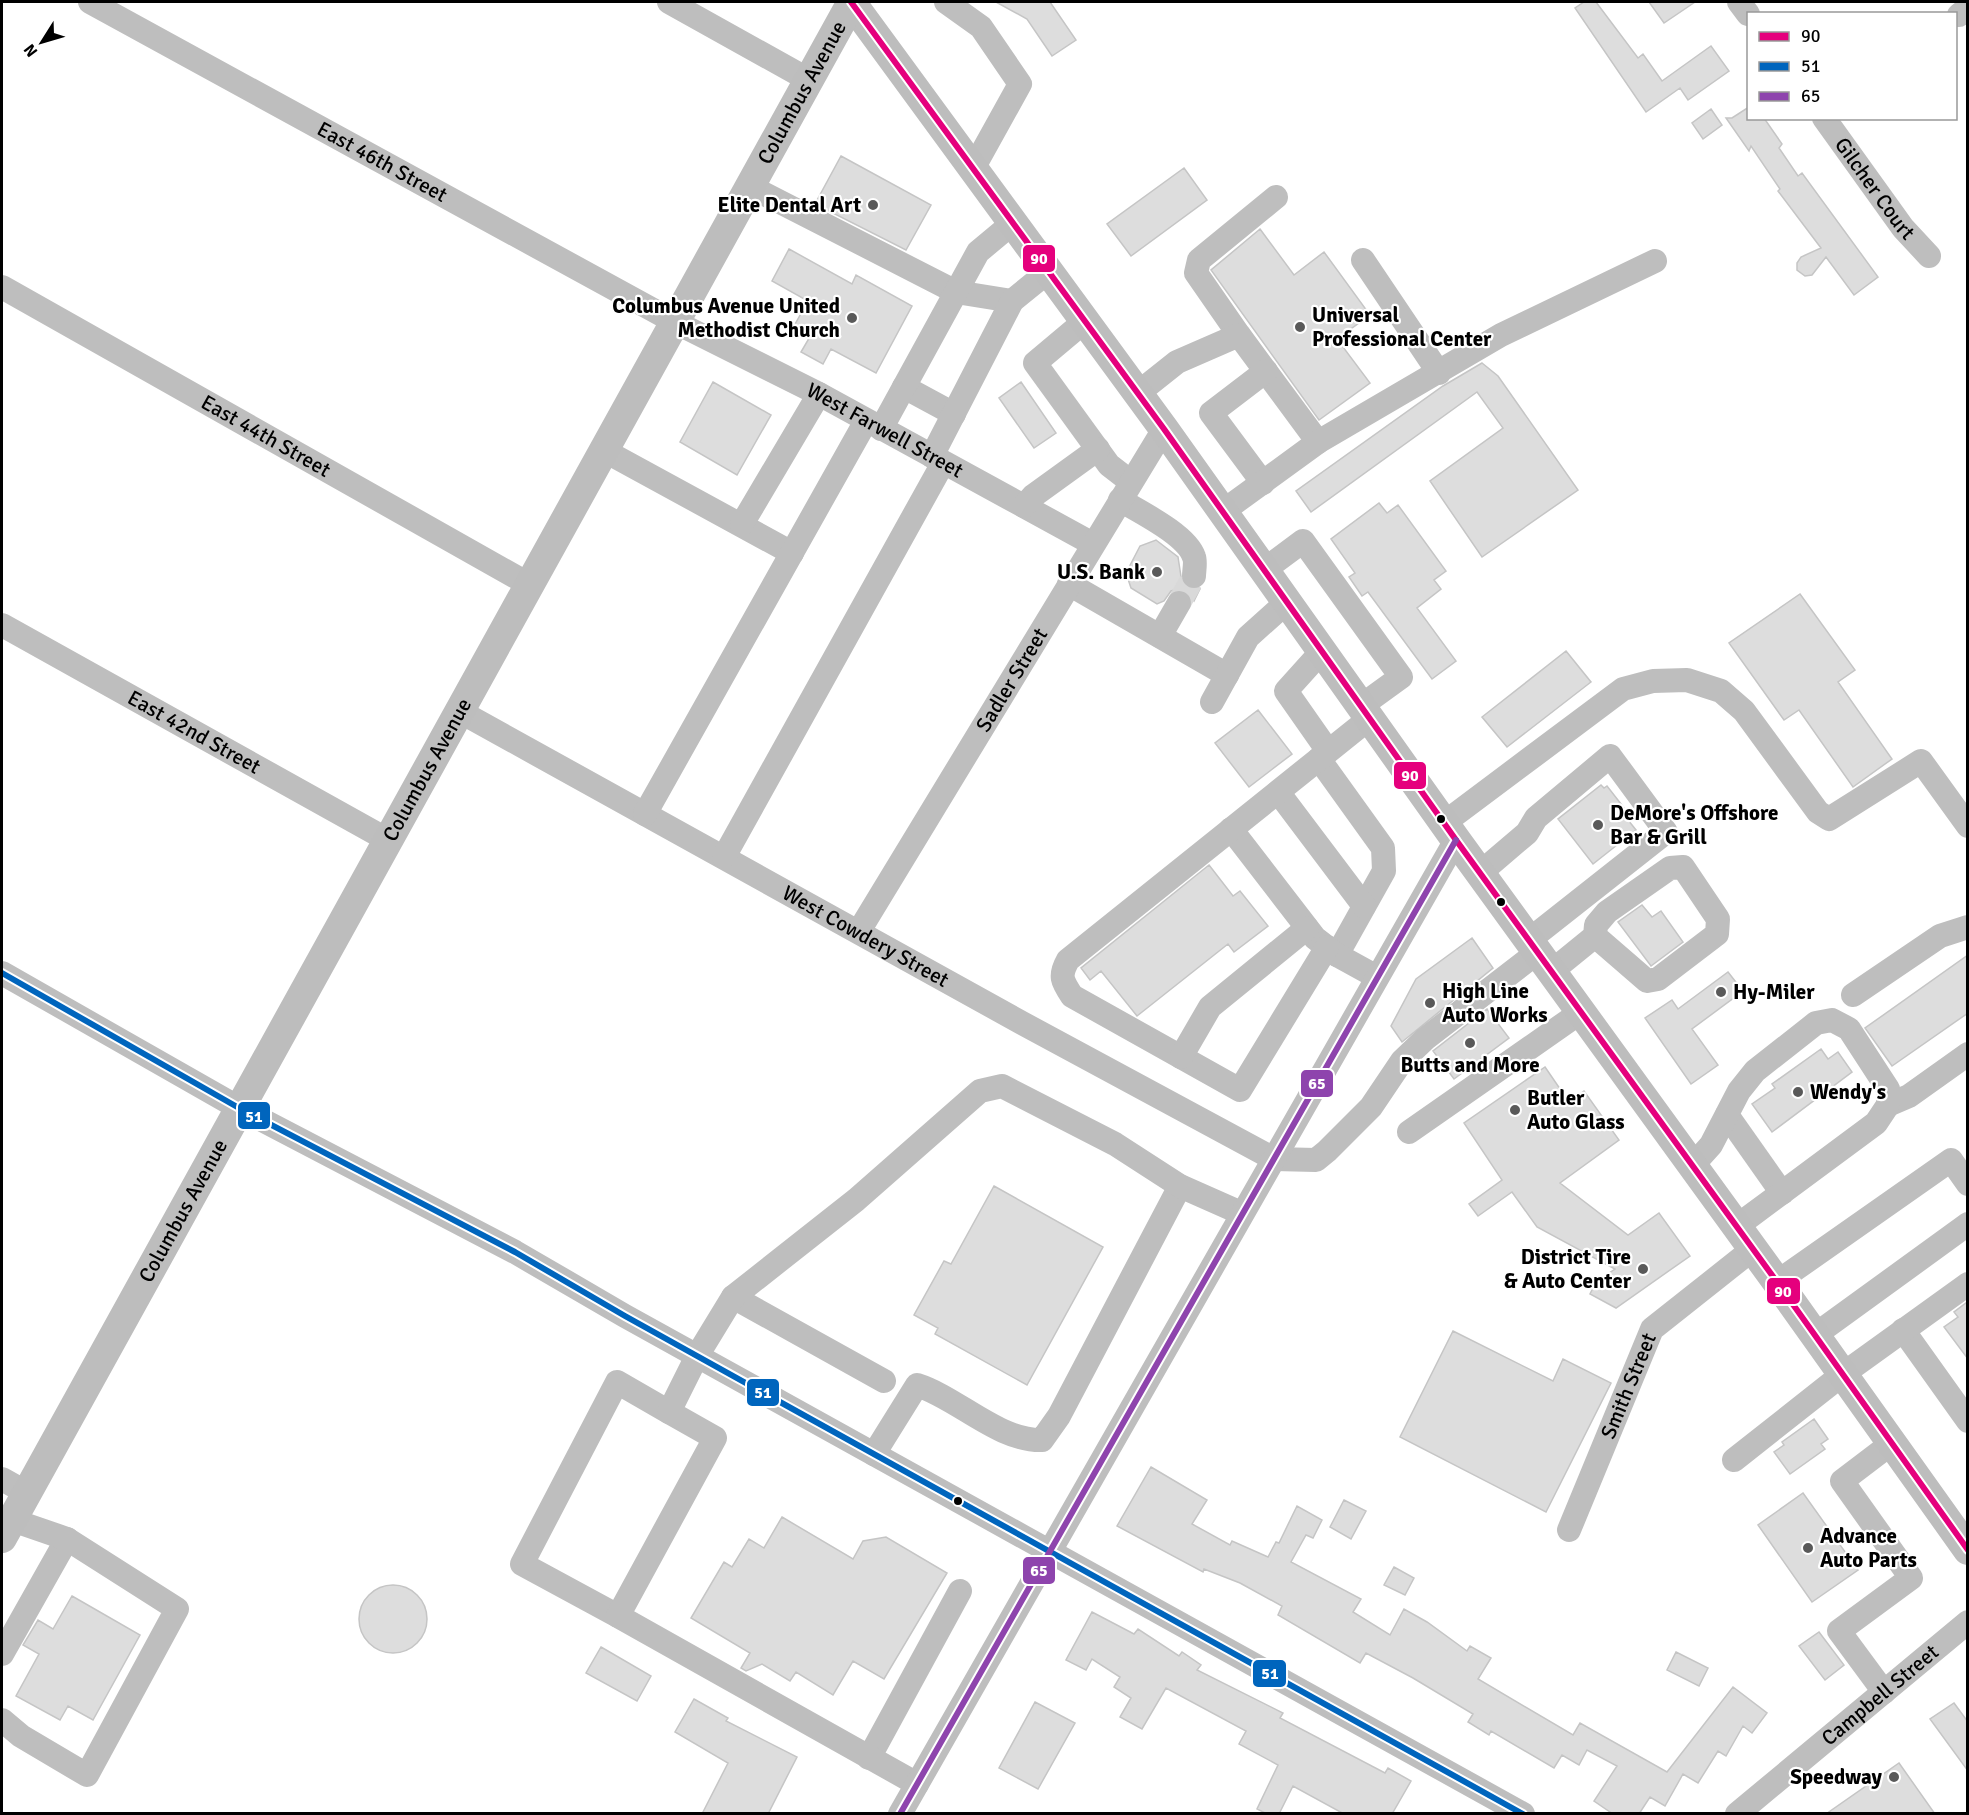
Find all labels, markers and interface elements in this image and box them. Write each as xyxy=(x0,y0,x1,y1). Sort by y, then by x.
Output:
north arrow xyxy=(12,12,72,72)
legend xyxy=(1747,12,1957,120)
street label: Columbus Avenue xyxy=(752,16,852,169)
text: 90 xyxy=(1801,25,1820,47)
text: N xyxy=(19,40,42,61)
text: 51 xyxy=(1801,55,1820,77)
text: 65 xyxy=(1801,85,1820,107)
street label: East 46th Street xyxy=(313,116,452,208)
street label: Gilcher Court xyxy=(1829,132,1920,245)
place label: Elite Dental Art xyxy=(718,192,861,218)
marker: Elite Dental Art xyxy=(866,198,880,212)
line badge: 90 xyxy=(1022,244,1056,273)
text: 90 xyxy=(1030,249,1048,269)
place label: Columbus Avenue United Methodist Church xyxy=(612,293,840,343)
place label: Universal Professional Center xyxy=(1312,302,1492,352)
marker: Columbus Avenue United Methodist Church xyxy=(845,311,859,325)
marker: Universal Professional Center xyxy=(1293,320,1307,334)
street label: West Farwell Street xyxy=(802,377,968,483)
street label: East 44th Street xyxy=(197,389,335,483)
place label: U.S. Bank xyxy=(1057,559,1145,585)
marker: U.S. Bank xyxy=(1150,565,1164,579)
street label: Sadler Street xyxy=(970,623,1053,736)
street label: East 42nd Street xyxy=(123,685,265,780)
street label: Columbus Avenue xyxy=(377,694,477,846)
line badge: 90 xyxy=(1393,761,1427,790)
text: 90 xyxy=(1401,766,1419,786)
place label: DeMore's Offshore Bar & Grill xyxy=(1610,800,1778,850)
unlabelled marker xyxy=(1435,813,1447,825)
marker: DeMore's Offshore Bar & Grill xyxy=(1591,818,1605,832)
street label: West Cowdery Street xyxy=(778,880,953,993)
unlabelled marker xyxy=(1495,896,1507,908)
place label: High Line Auto Works xyxy=(1442,978,1548,1028)
place label: Hy-Miler xyxy=(1733,979,1815,1005)
marker: Hy-Miler xyxy=(1714,985,1728,999)
marker: High Line Auto Works xyxy=(1423,996,1437,1010)
marker: Butts and More xyxy=(1463,1036,1477,1050)
place label: Butts and More xyxy=(1400,1052,1540,1078)
line badge: 65 xyxy=(1300,1069,1334,1098)
text: 65 xyxy=(1308,1074,1326,1094)
place label: Wendy's xyxy=(1810,1079,1886,1105)
place label: Butler Auto Glass xyxy=(1527,1085,1625,1135)
marker: Wendy's xyxy=(1791,1085,1805,1099)
line badge: 51 xyxy=(237,1101,271,1130)
marker: Butler Auto Glass xyxy=(1508,1103,1522,1117)
text: 51 xyxy=(245,1107,263,1127)
street label: Columbus Avenue xyxy=(133,1135,233,1287)
place label: District Tire & Auto Center xyxy=(1504,1244,1632,1294)
marker: District Tire & Auto Center xyxy=(1636,1262,1650,1276)
line badge: 90 xyxy=(1766,1277,1801,1305)
text: 90 xyxy=(1774,1282,1792,1302)
street label: Smith Street xyxy=(1595,1329,1662,1443)
line badge: 51 xyxy=(746,1378,780,1407)
text: 51 xyxy=(754,1383,772,1403)
unlabelled marker xyxy=(952,1495,964,1507)
place label: Advance Auto Parts xyxy=(1820,1523,1917,1573)
marker: Advance Auto Parts xyxy=(1801,1541,1815,1555)
line badge: 65 xyxy=(1022,1556,1056,1585)
text: 65 xyxy=(1030,1561,1048,1581)
street label: Campbell Street xyxy=(1816,1639,1944,1751)
line badge: 51 xyxy=(1252,1659,1287,1688)
text: 51 xyxy=(1261,1664,1279,1684)
place label: Speedway xyxy=(1790,1764,1883,1790)
marker: Speedway xyxy=(1887,1770,1901,1784)

